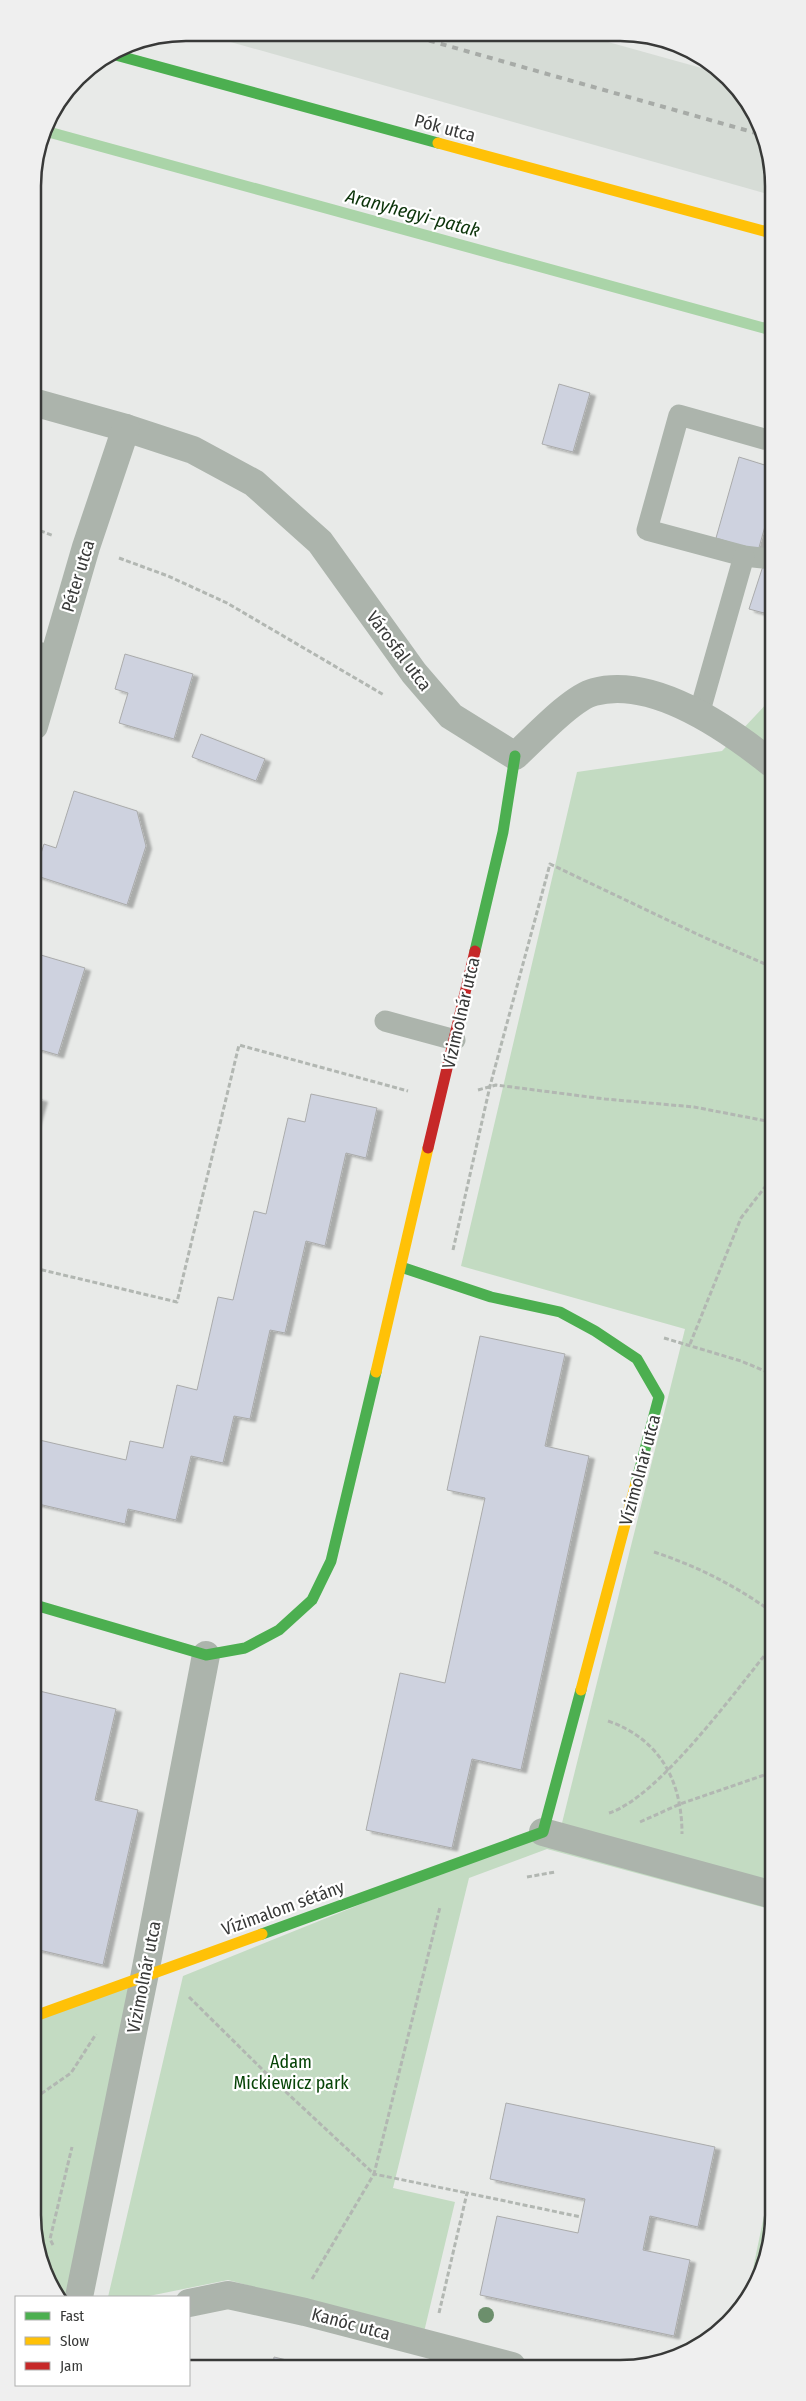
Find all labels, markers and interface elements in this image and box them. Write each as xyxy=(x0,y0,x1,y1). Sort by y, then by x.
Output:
street label: Pók utca xyxy=(412,109,478,147)
water label: Aranyhegyi-patak xyxy=(342,184,483,242)
street label: Péter utca xyxy=(57,537,99,615)
street label: Városfal utca xyxy=(362,607,436,695)
street label: Vízimolnár utca xyxy=(437,955,485,1071)
street label: Vízimolnár utca xyxy=(615,1412,665,1528)
street label: Vízimalom sétány xyxy=(219,1876,347,1940)
street label: Vízimolnár utca xyxy=(122,1919,166,2035)
park label: Adam Mickiewicz park xyxy=(233,2051,349,2094)
legend xyxy=(15,2296,190,2386)
street label: Kanóc utca xyxy=(309,2303,393,2345)
text: Fast xyxy=(60,2307,84,2325)
text: Slow xyxy=(60,2332,89,2350)
text: Jam xyxy=(60,2357,83,2375)

